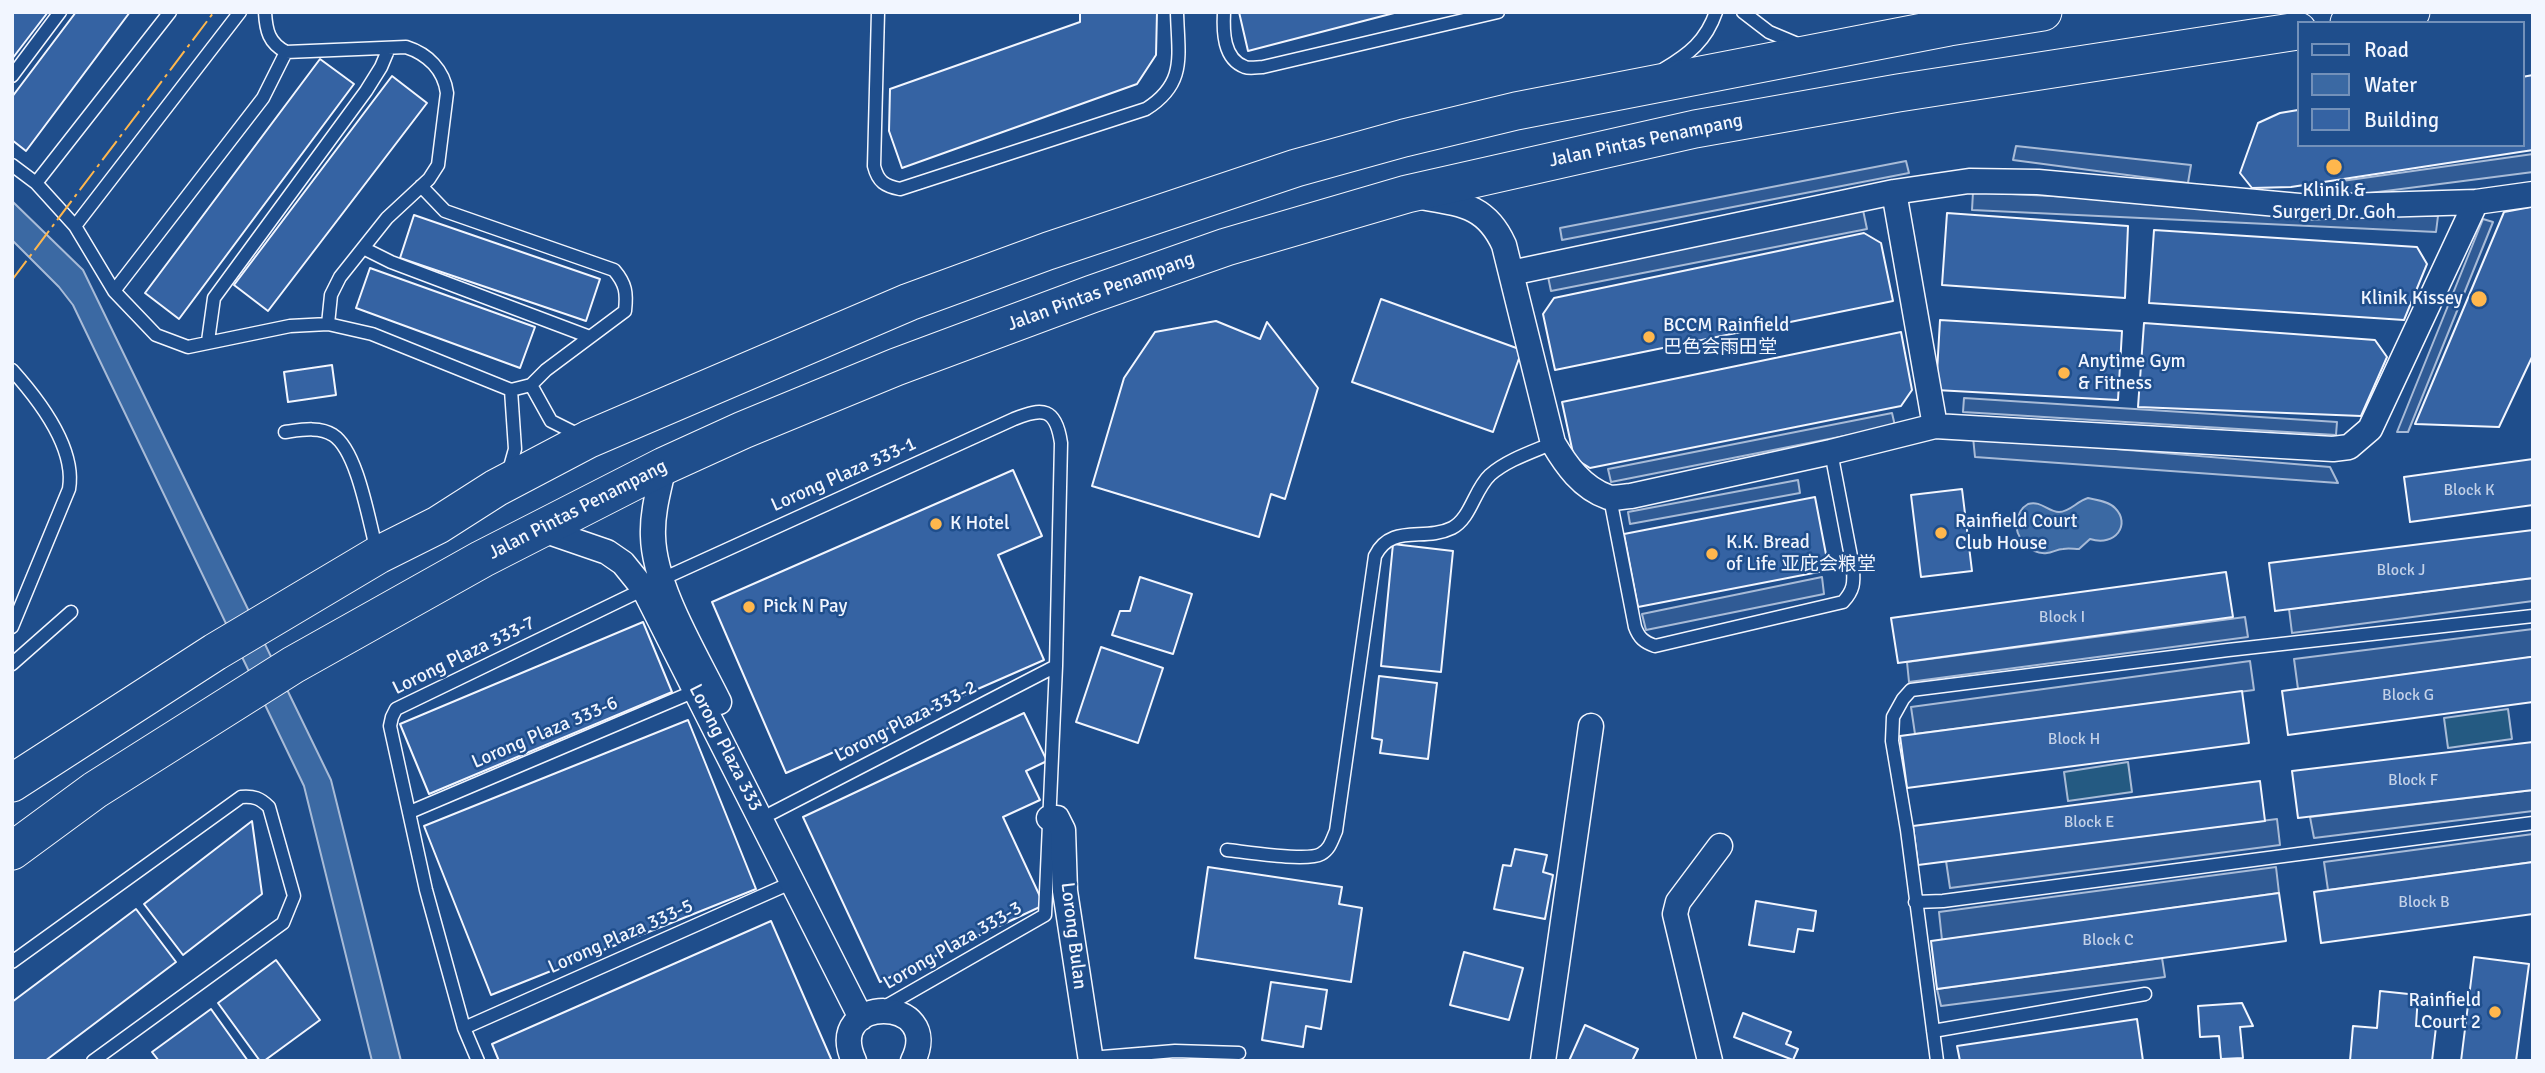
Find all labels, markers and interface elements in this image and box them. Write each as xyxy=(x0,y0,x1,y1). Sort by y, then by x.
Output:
legend xyxy=(2296,21,2524,147)
text: Road xyxy=(2364,37,2409,63)
text: Water xyxy=(2364,72,2417,98)
text: Building xyxy=(2364,107,2439,133)
street label: Jalan Pintas Penampang xyxy=(1547,109,1745,173)
marker: Klinik & Surgeri Dr. Goh xyxy=(2324,157,2344,177)
place label: Klinik & Surgeri Dr. Goh xyxy=(2272,180,2396,224)
street label: Jalan Pintas Penampang xyxy=(1004,248,1198,336)
place label: Klinik Kissey xyxy=(2361,288,2463,310)
marker: Klinik Kissey xyxy=(2469,289,2489,309)
place label: BCCM Rainfield 巴色会雨田堂 xyxy=(1663,315,1789,359)
marker: BCCM Rainfield 巴色会雨田堂 xyxy=(1641,329,1657,345)
place label: Anytime Gym & Fitness xyxy=(2078,351,2186,395)
marker: Anytime Gym & Fitness xyxy=(2056,365,2072,381)
street label: Lorong Plaza 333-1 xyxy=(768,433,920,517)
street label: Jalan Pintas Penampang xyxy=(485,455,671,565)
house number: Block K xyxy=(2443,481,2495,501)
place label: Rainfield Court Club House xyxy=(1955,511,2077,555)
place label: K Hotel xyxy=(950,513,1010,535)
marker: K Hotel xyxy=(928,516,944,532)
marker: Rainfield Court Club House xyxy=(1933,525,1949,541)
place label: K.K. Bread of Life 亚庇会粮堂 xyxy=(1726,532,1876,576)
marker: K.K. Bread of Life 亚庇会粮堂 xyxy=(1704,546,1720,562)
house number: Block J xyxy=(2377,561,2425,581)
place label: Pick N Pay xyxy=(763,596,847,618)
marker: Pick N Pay xyxy=(741,599,757,615)
house number: Block I xyxy=(2039,608,2085,628)
street label: Lorong Plaza 333-7 xyxy=(389,612,539,700)
street label: Lorong Plaza 333-2 xyxy=(831,676,981,768)
street label: Lorong Plaza 333 xyxy=(683,681,767,815)
house number: Block G xyxy=(2382,686,2434,706)
street label: Lorong Plaza 333-6 xyxy=(469,692,621,774)
house number: Block H xyxy=(2048,730,2100,750)
house number: Block F xyxy=(2388,771,2438,791)
house number: Block E xyxy=(2064,813,2114,833)
street label: Lorong Bulan xyxy=(1055,881,1091,991)
house number: Block B xyxy=(2398,893,2450,913)
street label: Lorong Plaza 333-5 xyxy=(545,895,697,979)
street label: Lorong Plaza 333-3 xyxy=(880,897,1026,995)
house number: Block C xyxy=(2082,931,2134,951)
place label: Rainfield Court 2 xyxy=(2408,990,2481,1034)
marker: Rainfield Court 2 xyxy=(2487,1004,2503,1020)

